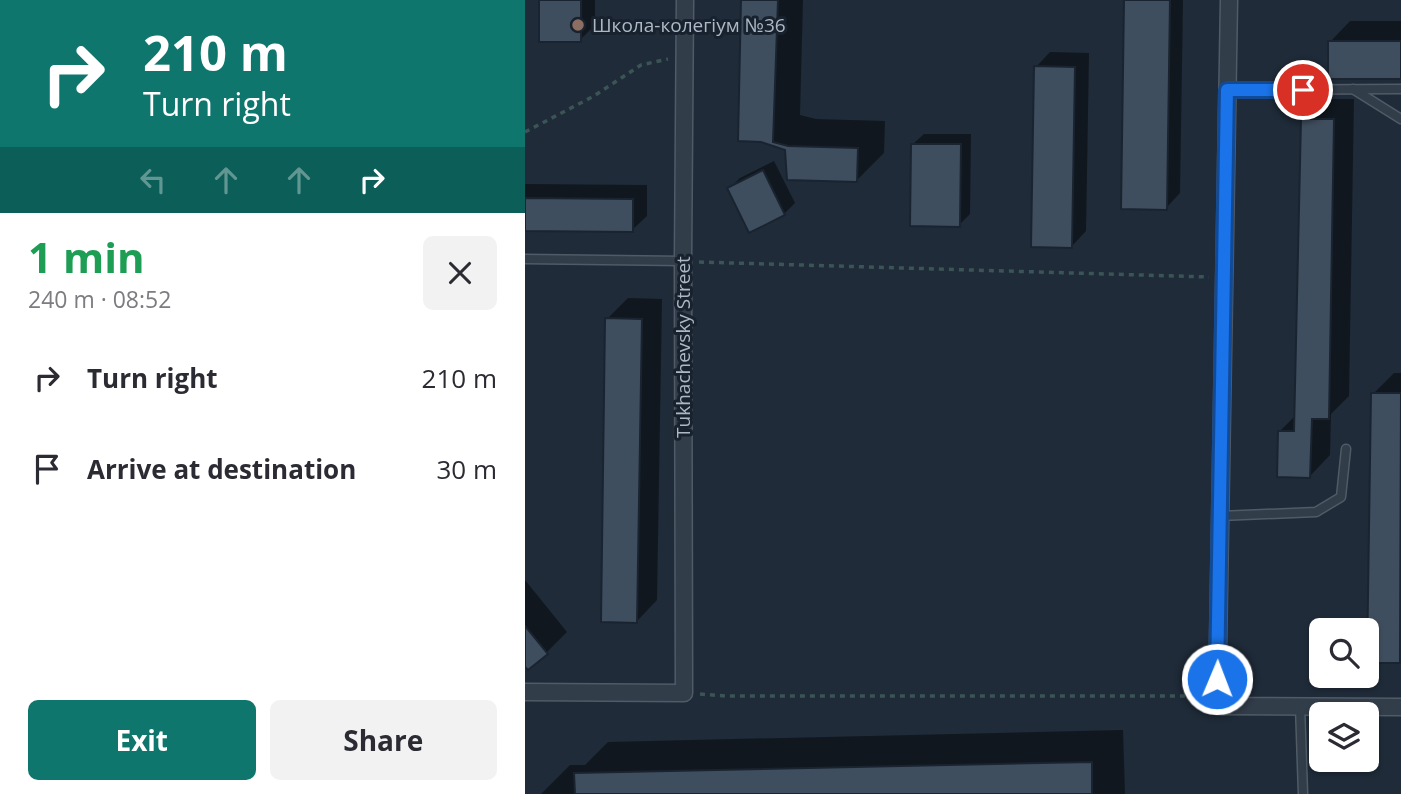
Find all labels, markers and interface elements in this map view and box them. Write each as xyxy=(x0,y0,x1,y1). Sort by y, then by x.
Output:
place label: Школа-колегіум №36 xyxy=(592,12,786,38)
marker: Школа-колегіум №36 xyxy=(570,17,586,33)
text: 210 m xyxy=(143,19,288,85)
icon: right xyxy=(28,28,119,119)
pin xyxy=(1273,60,1333,120)
icon: arrive xyxy=(1284,71,1322,109)
text: Turn right xyxy=(143,82,291,125)
icon: left xyxy=(134,161,172,199)
icon: ahead xyxy=(207,161,245,199)
icon: ahead xyxy=(280,161,318,199)
icon: right xyxy=(353,161,391,199)
text: 1 min xyxy=(28,228,145,285)
button: close xyxy=(423,236,497,310)
street label: Tukhachevsky Street xyxy=(670,256,696,438)
text: 240 m · 08:52 xyxy=(28,283,171,315)
icon: right xyxy=(28,359,66,397)
text: Turn right xyxy=(87,360,218,396)
text: 210 m xyxy=(422,360,497,396)
icon: arrive xyxy=(28,450,66,488)
text: Arrive at destination xyxy=(87,451,356,487)
text: 30 m xyxy=(436,451,497,487)
map controls xyxy=(1309,618,1379,772)
button: search xyxy=(1309,618,1379,688)
position arrow xyxy=(1180,642,1254,716)
button: Exit xyxy=(28,700,256,780)
button: Share xyxy=(270,700,497,780)
button: layers xyxy=(1309,702,1379,772)

